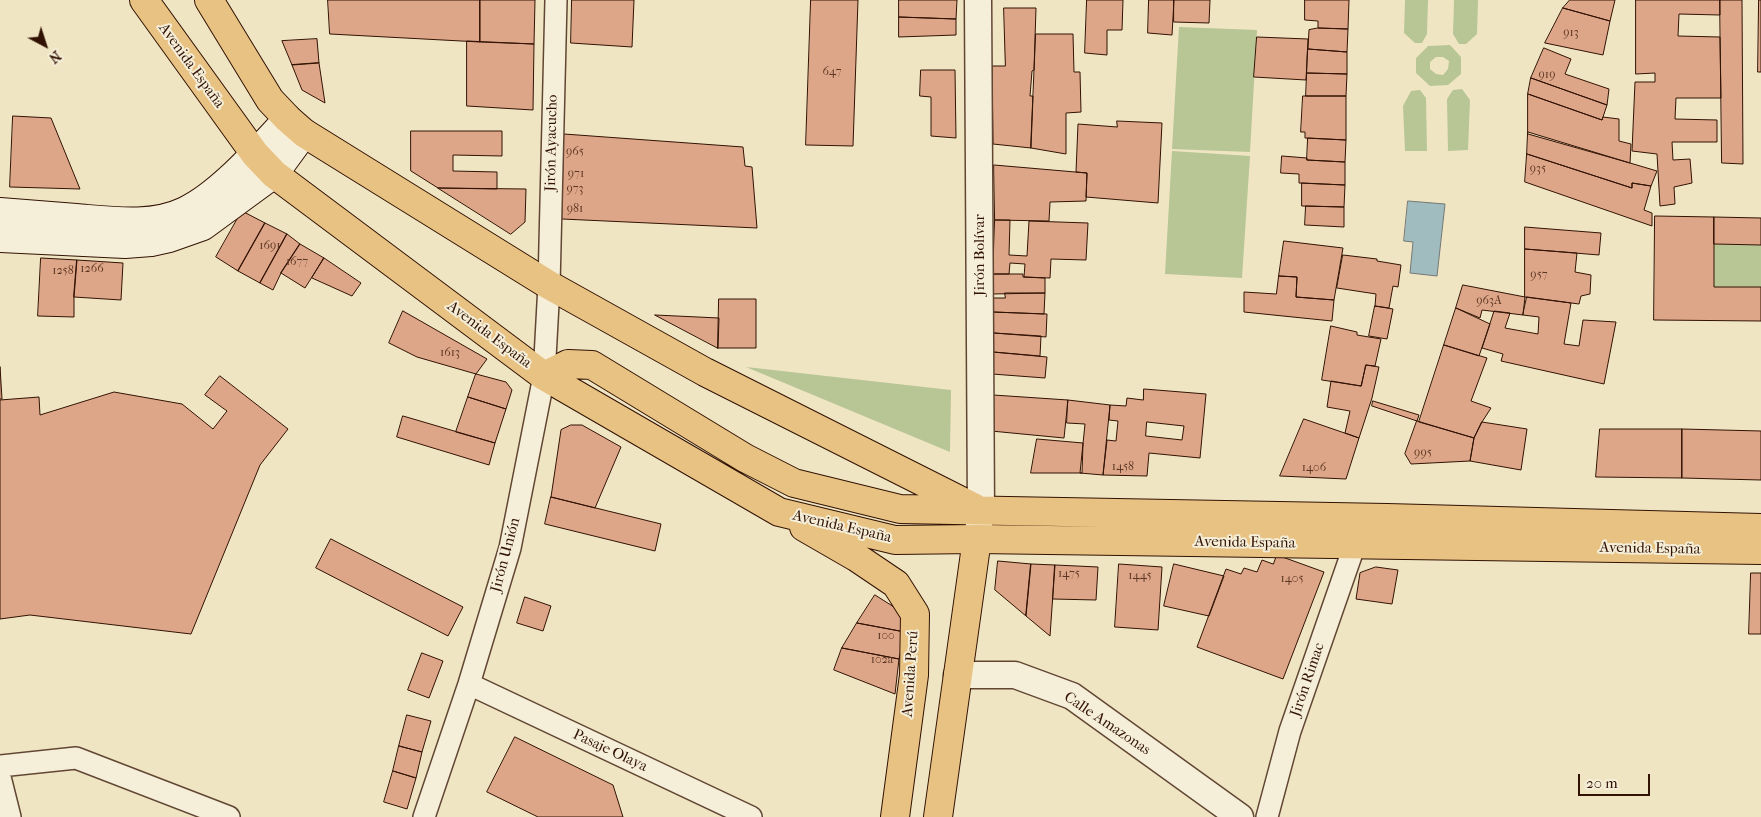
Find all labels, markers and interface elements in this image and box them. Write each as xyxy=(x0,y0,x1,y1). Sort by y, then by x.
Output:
north arrow xyxy=(20,20,70,70)
street label: Avenida España xyxy=(154,20,228,112)
house number: 913 xyxy=(1563,26,1579,40)
text: N xyxy=(45,47,64,67)
house number: 647 xyxy=(823,65,841,79)
house number: 919 xyxy=(1539,68,1555,82)
street label: Jirón Ayacucho xyxy=(542,94,562,192)
house number: 965 xyxy=(566,145,584,159)
house number: 935 xyxy=(1530,162,1546,176)
house number: 971 xyxy=(568,167,584,181)
house number: 973 xyxy=(566,182,584,196)
house number: 981 xyxy=(567,202,583,216)
street label: Jirón Bolívar xyxy=(971,214,989,296)
house number: 1691 xyxy=(259,239,281,253)
house number: 1677 xyxy=(286,255,308,269)
house number: 1266 xyxy=(80,262,104,276)
house number: 1258 xyxy=(52,264,74,278)
house number: 957 xyxy=(1530,268,1548,282)
house number: 963A xyxy=(1476,294,1502,308)
street label: Avenida España xyxy=(443,297,535,373)
house number: 1613 xyxy=(440,346,460,360)
house number: 995 xyxy=(1414,446,1432,460)
house number: 1458 xyxy=(1112,460,1134,474)
house number: 1406 xyxy=(1302,461,1326,475)
street label: Avenida España xyxy=(791,507,893,547)
street label: Jirón Unión xyxy=(487,516,525,594)
street label: Avenida España xyxy=(1194,533,1296,553)
street label: Avenida España xyxy=(1599,539,1701,559)
house number: 1475 xyxy=(1058,567,1080,581)
house number: 1445 xyxy=(1128,569,1152,583)
house number: 1405 xyxy=(1280,572,1304,586)
house number: 100 xyxy=(877,629,895,643)
street label: Avenida Perú xyxy=(899,630,923,718)
street label: Jirón Rimac xyxy=(1287,641,1329,719)
house number: 102a xyxy=(871,653,893,667)
street label: Calle Amazonas xyxy=(1060,688,1154,760)
street label: Pasaje Olaya xyxy=(570,726,650,776)
scale bar xyxy=(1581,764,1654,796)
text: 20 m xyxy=(1586,774,1618,792)

